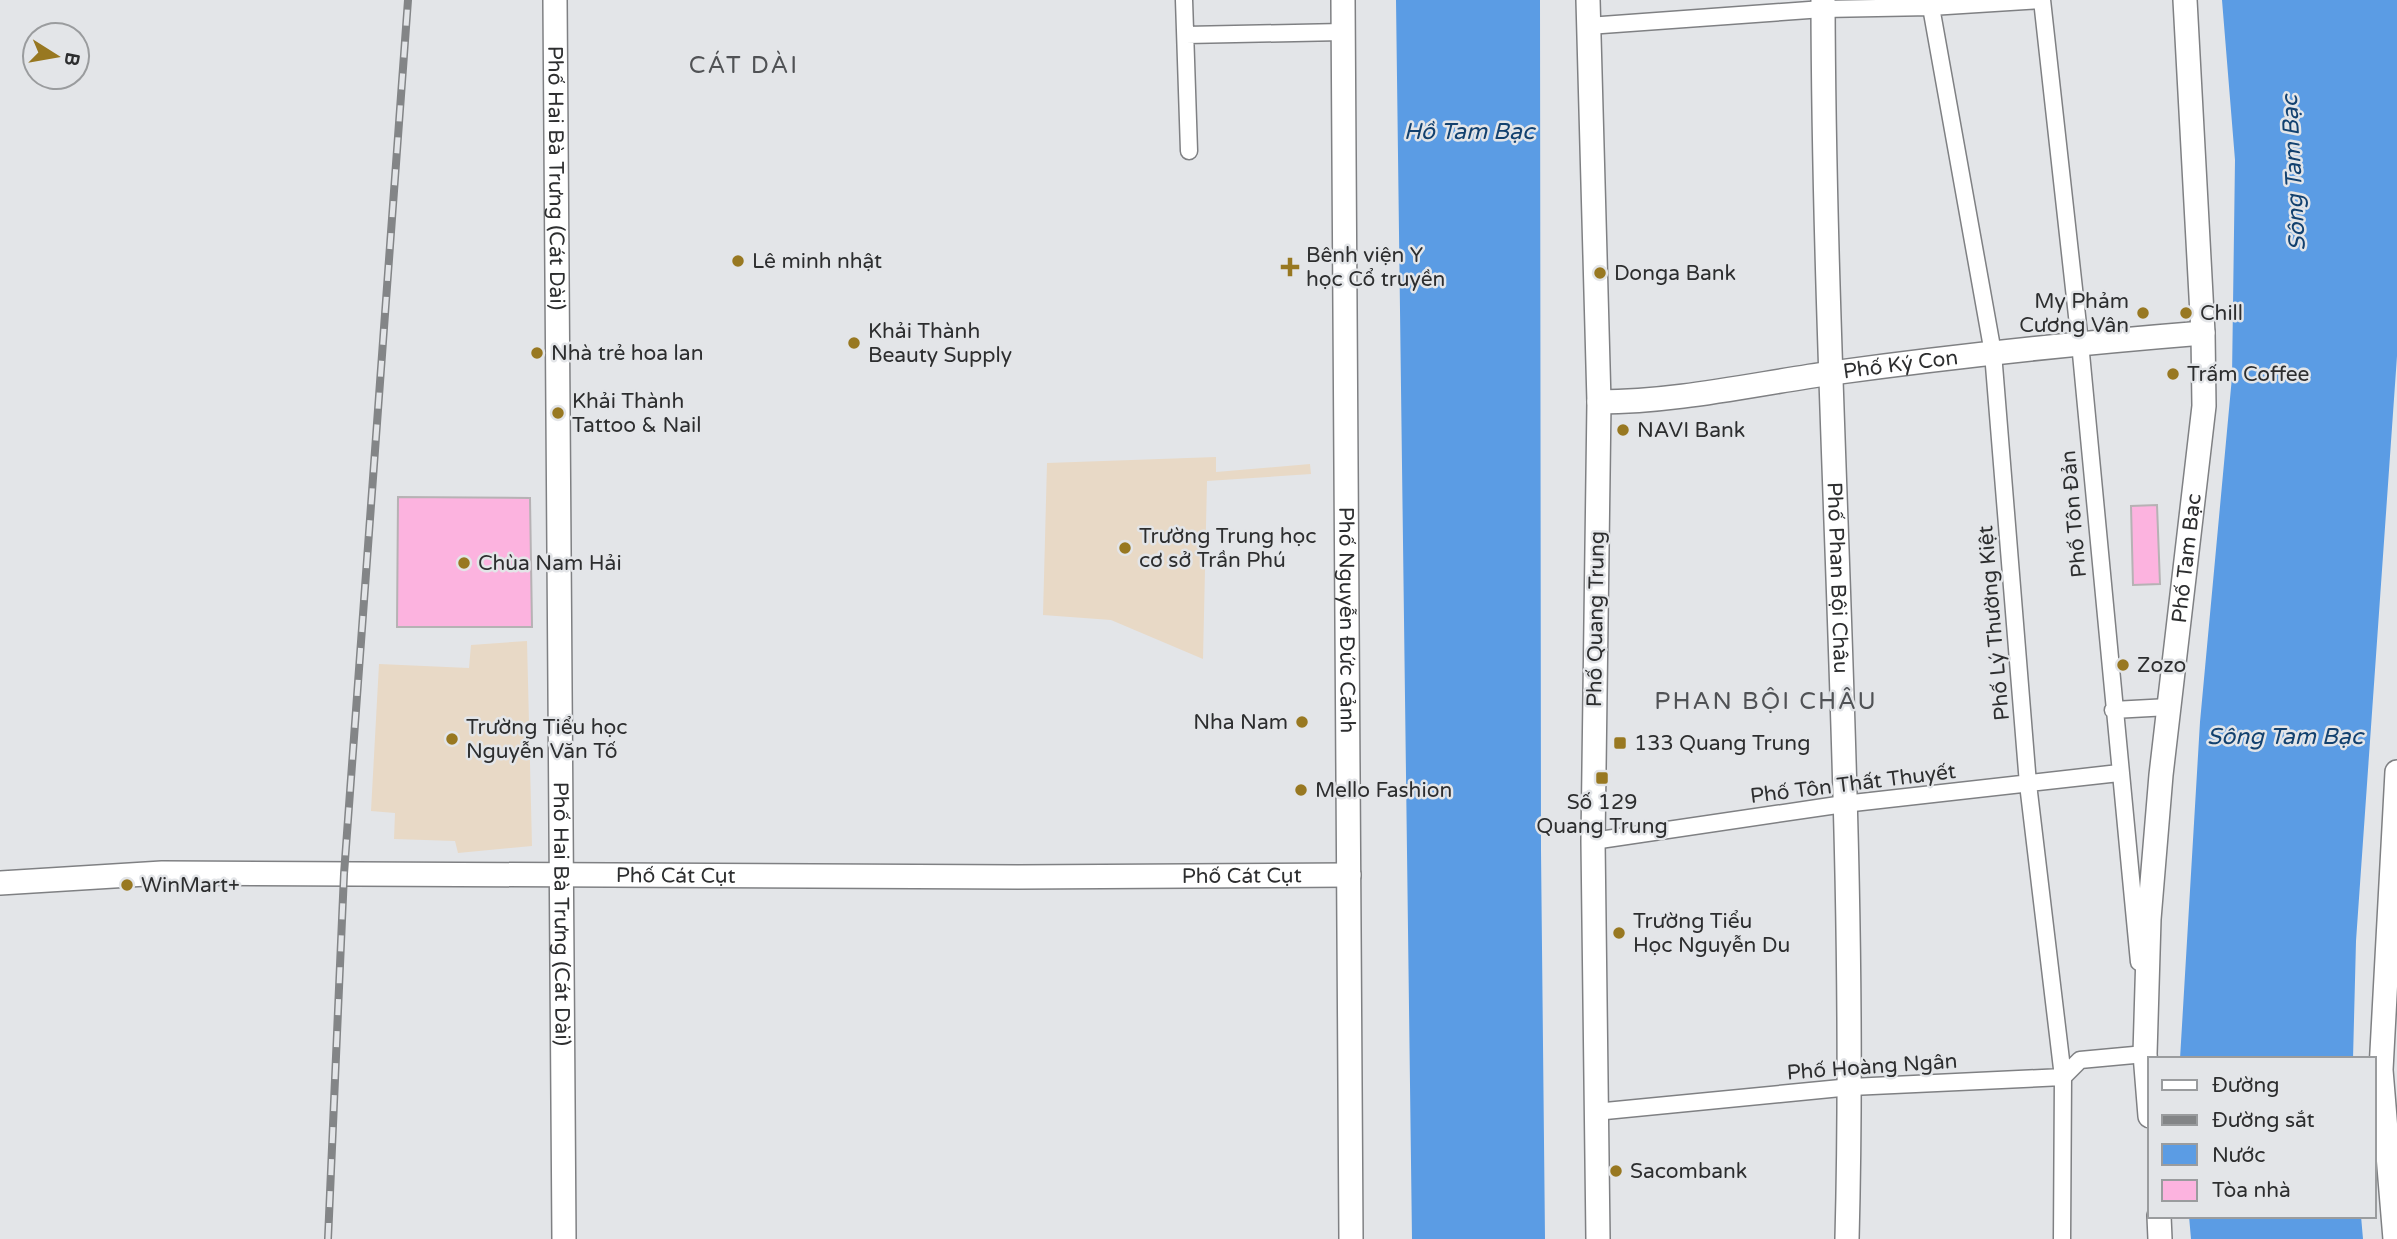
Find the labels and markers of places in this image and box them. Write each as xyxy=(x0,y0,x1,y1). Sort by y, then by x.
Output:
place label: Bênh viện Y học Cổ truyền xyxy=(1306,243,1445,292)
place label: Lê minh nhật xyxy=(752,249,882,274)
marker: Lê minh nhật xyxy=(730,253,746,269)
marker: Bênh viện Y học Cổ truyền xyxy=(1280,257,1300,277)
place label: Donga Bank xyxy=(1614,261,1736,286)
marker: Donga Bank xyxy=(1592,265,1608,281)
place label: My Phảm Cương Vân xyxy=(2019,289,2129,338)
place label: Chill xyxy=(2200,301,2243,326)
marker: My Phảm Cương Vân xyxy=(2135,305,2151,321)
marker: Chill xyxy=(2178,305,2194,321)
place label: Khải Thành Beauty Supply xyxy=(868,319,1012,368)
marker: Khải Thành Beauty Supply xyxy=(846,335,862,351)
place label: Nhà trẻ hoa lan xyxy=(551,341,703,366)
marker: Nhà trẻ hoa lan xyxy=(529,345,545,361)
place label: Trấm Coffee xyxy=(2187,362,2310,387)
marker: Trấm Coffee xyxy=(2165,366,2181,382)
place label: Khải Thành Tattoo & Nail xyxy=(572,389,702,438)
marker: Khải Thành Tattoo & Nail xyxy=(550,405,566,421)
place label: NAVI Bank xyxy=(1637,418,1745,443)
marker: NAVI Bank xyxy=(1615,422,1631,438)
place label: Trường Trung học cơ sở Trần Phú xyxy=(1139,524,1316,573)
marker: Trường Trung học cơ sở Trần Phú xyxy=(1117,540,1133,556)
place label: Chùa Nam Hải xyxy=(478,551,622,576)
marker: Chùa Nam Hải xyxy=(456,555,472,571)
place label: Zozo xyxy=(2137,653,2186,678)
marker: Zozo xyxy=(2115,657,2131,673)
place label: Nha Nam xyxy=(1193,710,1288,735)
marker: Nha Nam xyxy=(1294,714,1310,730)
place label: Trường Tiểu học Nguyễn Văn Tố xyxy=(466,715,628,764)
marker: Trường Tiểu học Nguyễn Văn Tố xyxy=(444,731,460,747)
place label: 133 Quang Trung xyxy=(1634,731,1810,756)
marker: 133 Quang Trung xyxy=(1612,735,1628,751)
marker: Số 129 Quang Trung xyxy=(1594,770,1610,786)
place label: Mello Fashion xyxy=(1315,778,1452,803)
marker: Mello Fashion xyxy=(1293,782,1309,798)
place label: Số 129 Quang Trung xyxy=(1536,790,1668,839)
place label: WinMart+ xyxy=(141,873,240,898)
marker: WinMart+ xyxy=(119,877,135,893)
place label: Trường Tiểu Học Nguyễn Du xyxy=(1633,909,1790,958)
marker: Trường Tiểu Học Nguyễn Du xyxy=(1611,925,1627,941)
place label: Sacombank xyxy=(1630,1159,1747,1184)
marker: Sacombank xyxy=(1608,1163,1624,1179)

